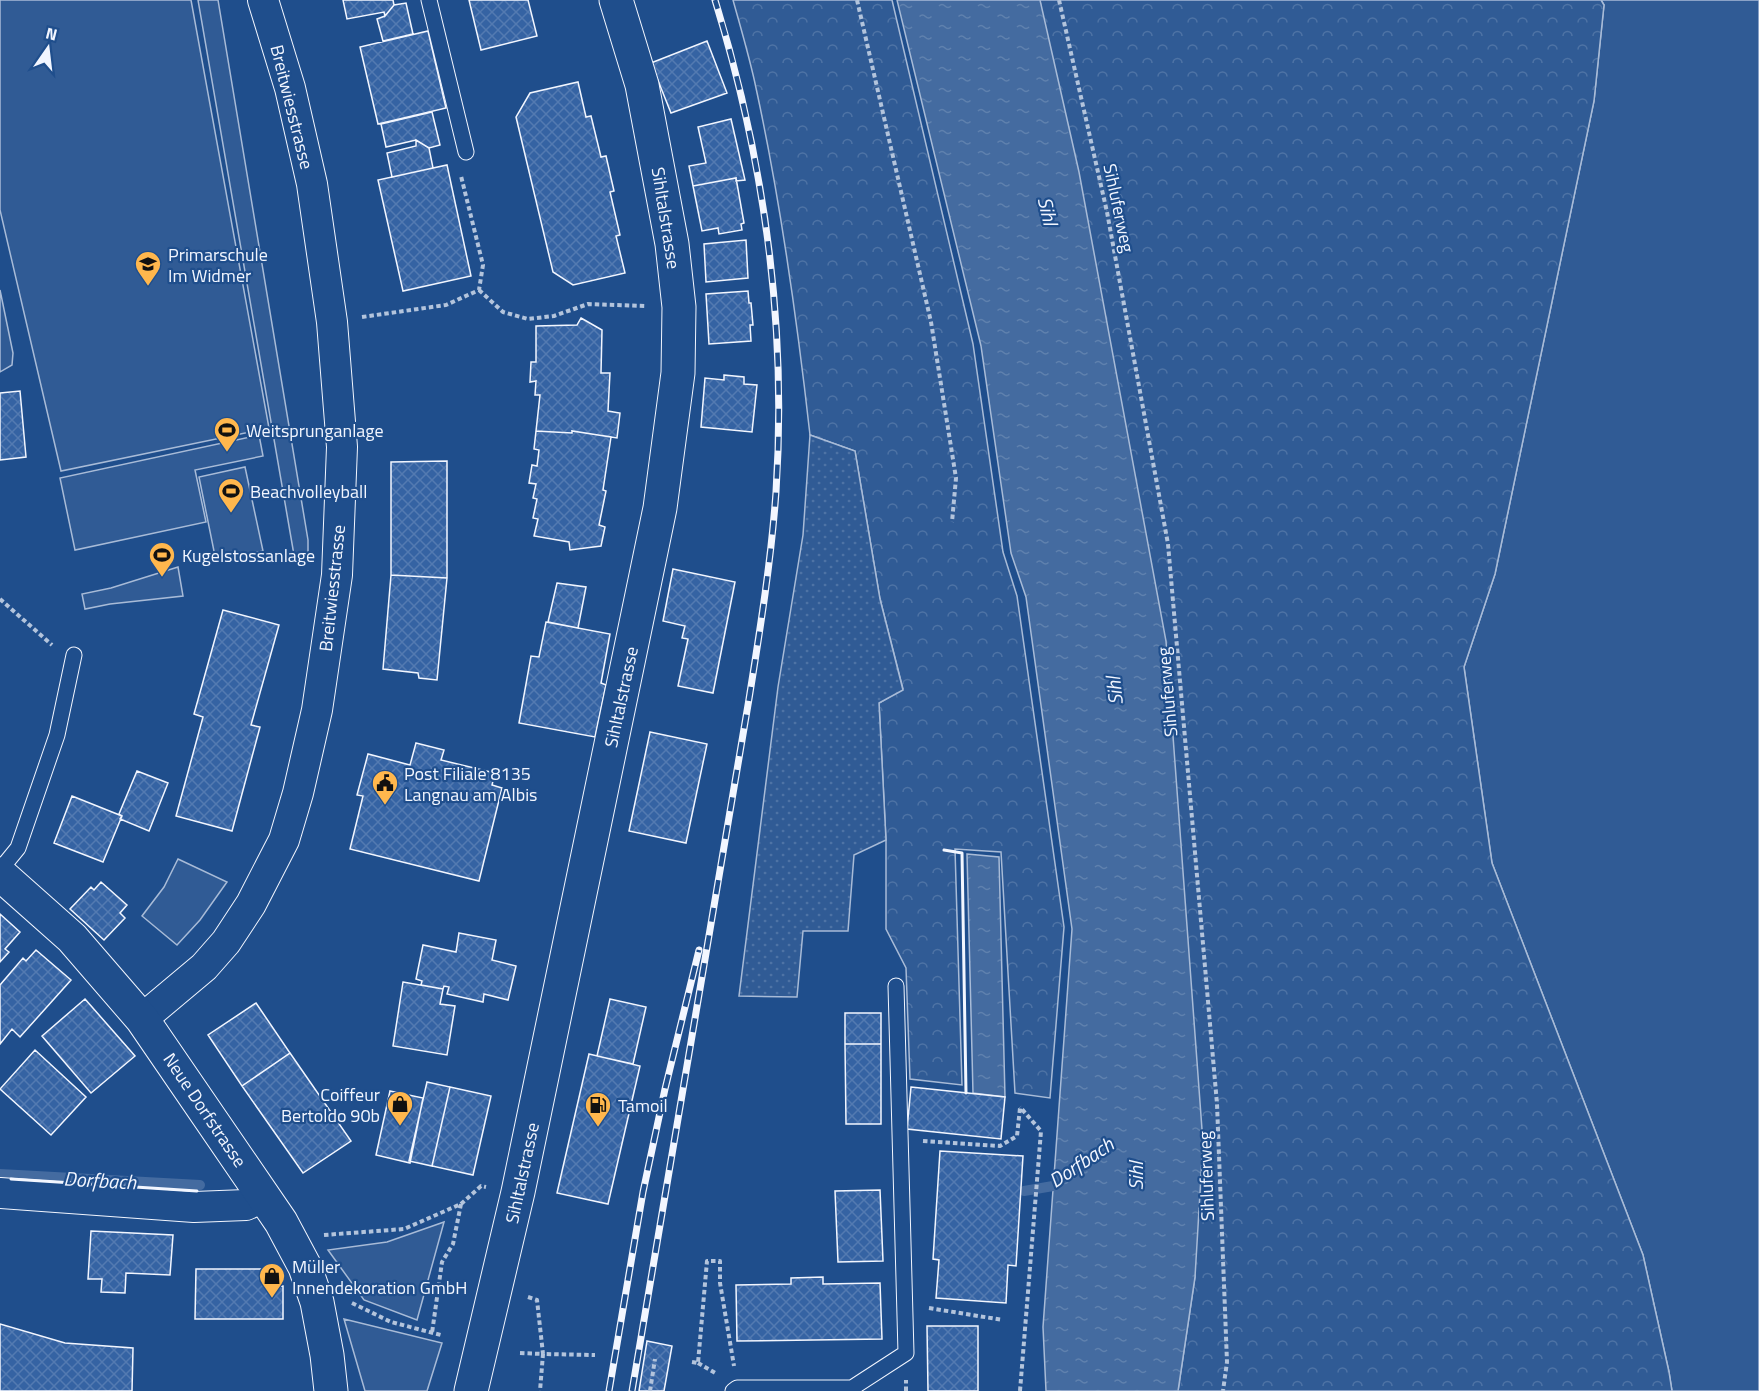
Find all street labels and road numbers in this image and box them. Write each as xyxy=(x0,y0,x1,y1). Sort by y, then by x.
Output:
street label: Breitwiesstrasse xyxy=(263,42,321,172)
street label: Sihluferweg xyxy=(1096,161,1142,255)
street label: Sihltalstrasse xyxy=(645,165,687,271)
street label: Breitwiesstrasse xyxy=(312,523,352,653)
street label: Sihltalstrasse xyxy=(597,644,645,750)
street label: Sihluferweg xyxy=(1150,646,1184,738)
street label: Neue Dorfstrasse xyxy=(157,1047,253,1173)
street label: Sihltalstrasse xyxy=(498,1120,546,1226)
street label: Sihluferweg xyxy=(1191,1130,1221,1222)

